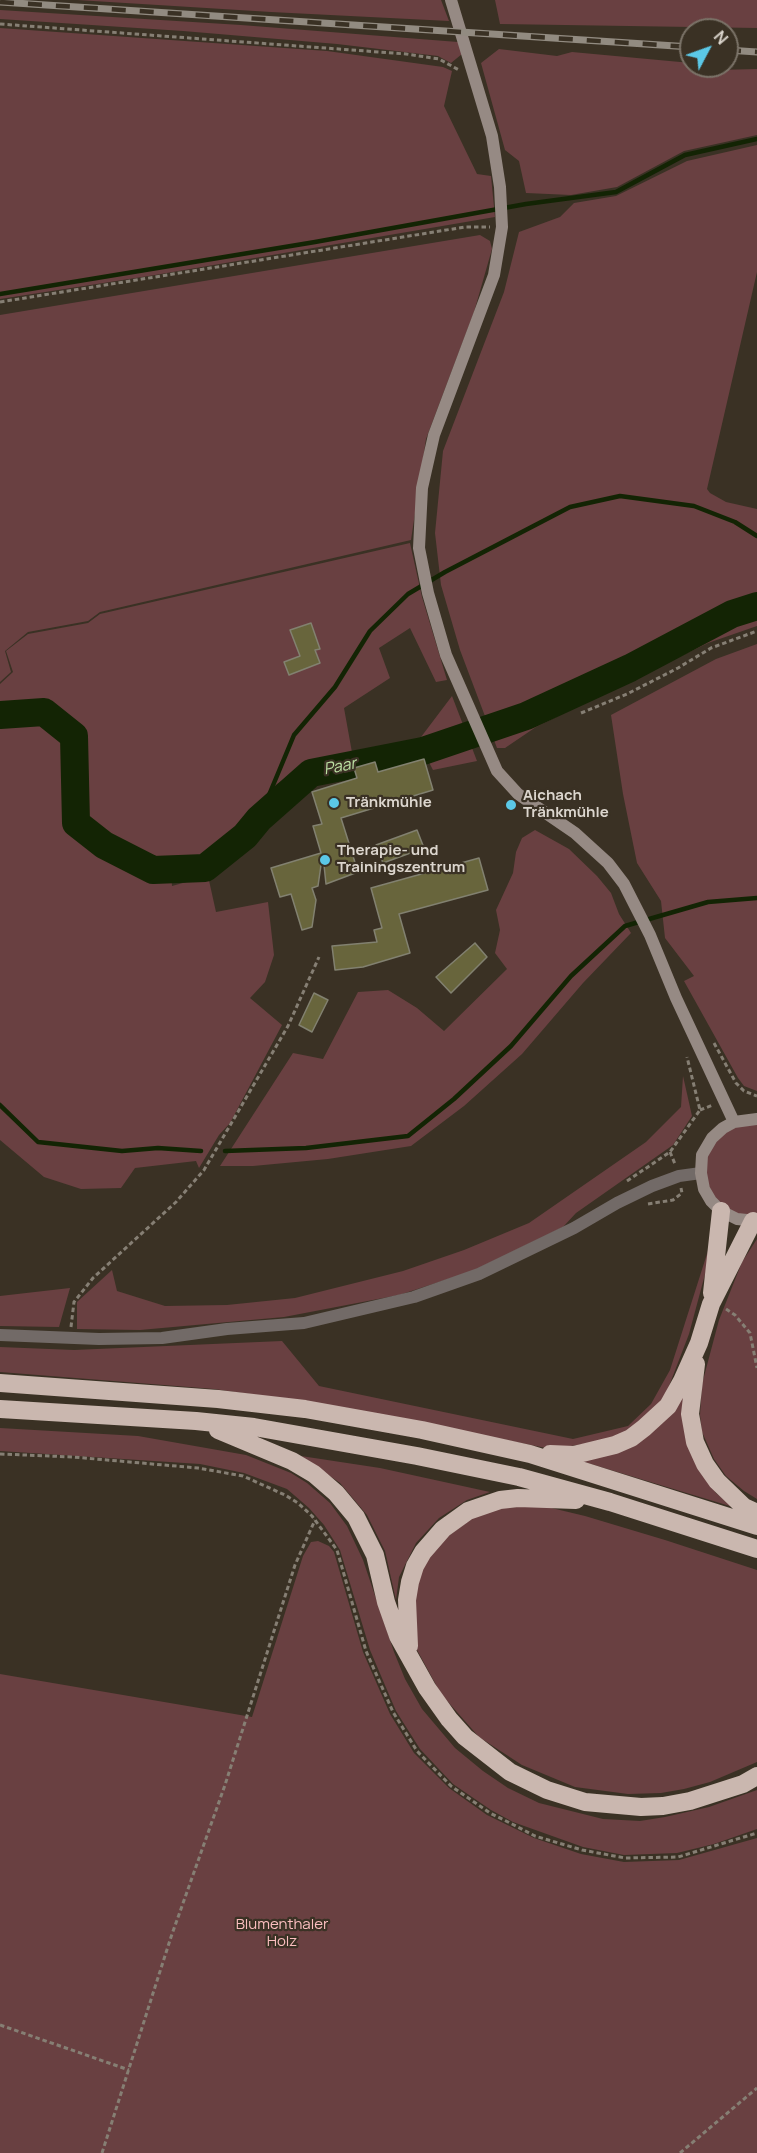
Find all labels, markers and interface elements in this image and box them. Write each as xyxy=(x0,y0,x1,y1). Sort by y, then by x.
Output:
north arrow xyxy=(679,18,739,78)
text: N xyxy=(709,26,733,49)
water label: Paar xyxy=(322,754,358,780)
place label: Aichach Tränkmühle xyxy=(523,787,609,822)
place label: Tränkmühle xyxy=(346,794,432,812)
marker: Tränkmühle xyxy=(327,796,341,810)
marker: Aichach Tränkmühle xyxy=(504,798,518,812)
place label: Therapie- und Trainingszentrum xyxy=(337,842,465,877)
marker: Therapie- und Trainingszentrum xyxy=(318,853,332,867)
park label: Blumenthaler Holz xyxy=(236,1916,328,1951)

